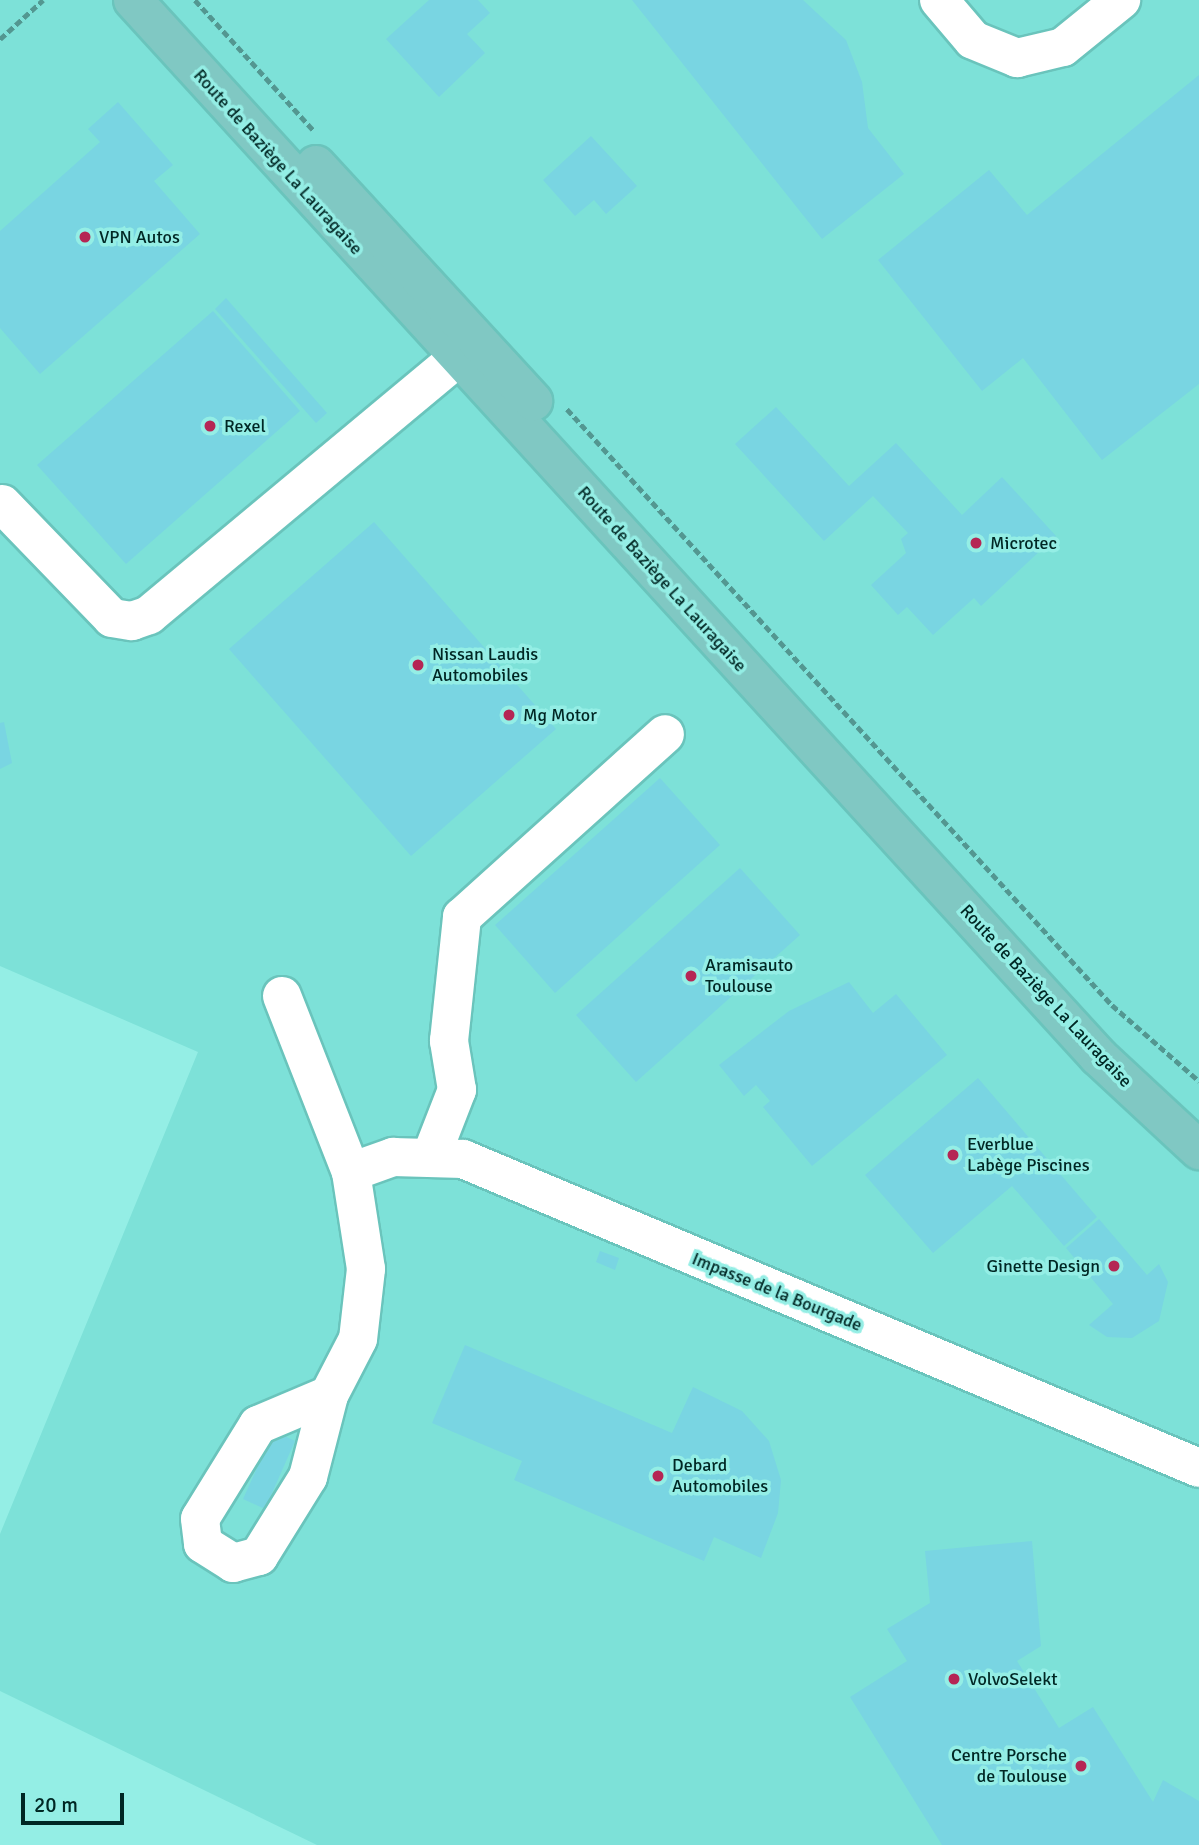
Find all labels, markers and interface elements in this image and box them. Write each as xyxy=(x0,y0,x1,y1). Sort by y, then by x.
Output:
street label: Route de Baziège La Lauragaise xyxy=(189,65,367,259)
place label: VPN Autos xyxy=(99,226,180,248)
marker: VPN Autos xyxy=(77,229,93,245)
place label: Rexel xyxy=(224,415,266,437)
marker: Rexel xyxy=(202,418,218,434)
street label: Route de Baziège La Lauragaise xyxy=(573,482,751,676)
place label: Microtec xyxy=(990,532,1057,554)
marker: Microtec xyxy=(968,535,984,551)
place label: Nissan Laudis Automobiles xyxy=(432,644,538,686)
marker: Nissan Laudis Automobiles xyxy=(410,657,426,673)
place label: Mg Motor xyxy=(523,704,597,726)
marker: Mg Motor xyxy=(501,707,517,723)
street label: Route de Baziège La Lauragaise xyxy=(955,900,1137,1092)
place label: Aramisauto Toulouse xyxy=(705,955,793,998)
marker: Aramisauto Toulouse xyxy=(683,968,699,984)
place label: Everblue Labège Piscines xyxy=(967,1134,1090,1176)
marker: Everblue Labège Piscines xyxy=(945,1147,961,1163)
street label: Impasse de la Bourgade xyxy=(689,1248,865,1336)
place label: Ginette Design xyxy=(987,1255,1100,1277)
marker: Ginette Design xyxy=(1106,1258,1122,1274)
place label: Debard Automobiles xyxy=(672,1455,768,1498)
marker: Debard Automobiles xyxy=(650,1468,666,1484)
place label: VolvoSelekt xyxy=(968,1668,1058,1690)
marker: VolvoSelekt xyxy=(946,1671,962,1687)
place label: Centre Porsche de Toulouse xyxy=(951,1745,1067,1788)
marker: Centre Porsche de Toulouse xyxy=(1073,1758,1089,1774)
scale bar xyxy=(24,1778,128,1822)
text: 20 m xyxy=(34,1792,78,1818)

